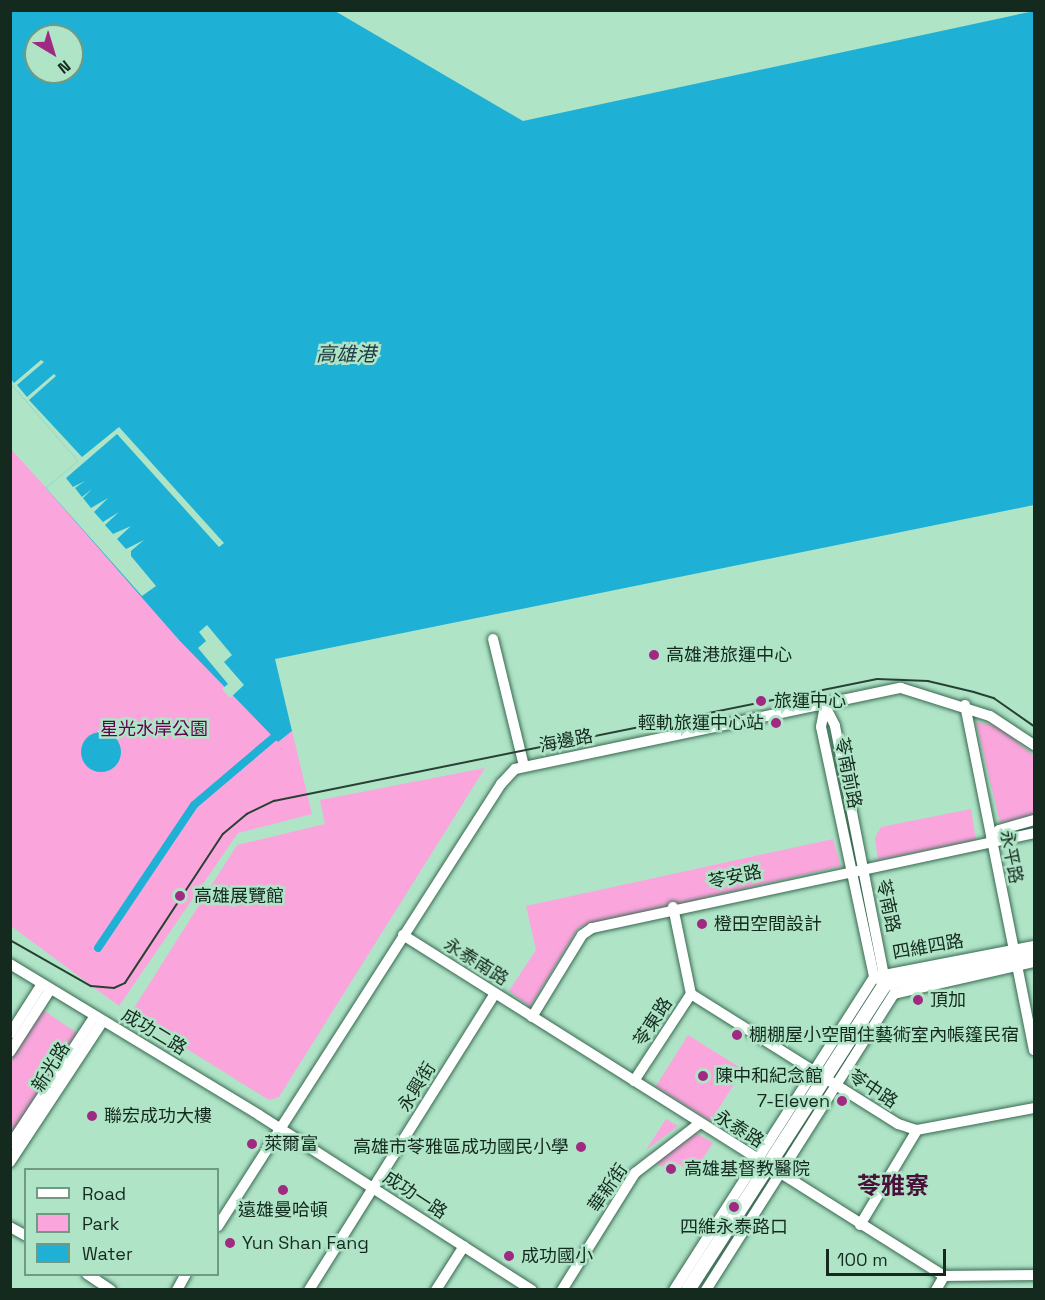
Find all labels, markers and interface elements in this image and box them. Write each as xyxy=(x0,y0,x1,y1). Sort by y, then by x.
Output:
north arrow xyxy=(24,24,84,84)
text: N xyxy=(53,55,75,79)
water label: 高雄港 xyxy=(316,342,376,366)
place label: 高雄港旅運中心 xyxy=(666,644,792,666)
marker: 高雄港旅運中心 xyxy=(647,648,661,662)
place label: 旅運中心 xyxy=(774,690,846,712)
marker: 旅運中心 xyxy=(752,692,770,710)
place label: 輕軌旅運中心站 xyxy=(638,712,764,734)
marker: 輕軌旅運中心站 xyxy=(769,716,783,730)
park label: 星光水岸公園 xyxy=(100,718,208,740)
street label: 海邊路 xyxy=(537,725,595,757)
street label: 苓南前路 xyxy=(831,736,865,810)
street label: 永平路 xyxy=(995,828,1027,886)
street label: 苓安路 xyxy=(706,861,764,893)
street label: 苓南路 xyxy=(872,877,904,935)
place label: 高雄展覽館 xyxy=(194,885,284,907)
marker: 高雄展覽館 xyxy=(171,887,189,905)
place label: 橙田空間設計 xyxy=(714,913,822,935)
marker: 橙田空間設計 xyxy=(695,917,709,931)
street label: 四維四路 xyxy=(891,930,965,964)
street label: 永泰南路 xyxy=(440,934,512,990)
place label: 頂加 xyxy=(930,989,966,1011)
street label: 苓東路 xyxy=(629,993,677,1051)
marker: 頂加 xyxy=(911,993,925,1007)
street label: 成功二路 xyxy=(118,1004,190,1060)
place label: 棚棚屋小空間住藝術室內帳篷民宿 xyxy=(749,1024,1019,1046)
marker: 棚棚屋小空間住藝術室內帳篷民宿 xyxy=(730,1028,744,1042)
street label: 新光路 xyxy=(28,1038,74,1096)
street label: 永興街 xyxy=(394,1058,440,1116)
place label: 陳中和紀念館 xyxy=(715,1065,823,1087)
street label: 苓中路 xyxy=(844,1065,902,1113)
marker: 陳中和紀念館 xyxy=(696,1069,710,1083)
place label: 7-Eleven xyxy=(757,1090,830,1112)
marker: 7-Eleven xyxy=(835,1094,849,1108)
place label: 聯宏成功大樓 xyxy=(104,1105,212,1127)
street label: 永泰路 xyxy=(710,1106,768,1152)
marker: 聯宏成功大樓 xyxy=(85,1109,99,1123)
place label: 萊爾富 xyxy=(264,1133,318,1155)
place label: 高雄市苓雅區成功國民小學 xyxy=(353,1136,569,1158)
marker: 萊爾富 xyxy=(245,1137,259,1151)
marker: 高雄市苓雅區成功國民小學 xyxy=(574,1140,588,1154)
place label: 高雄基督教醫院 xyxy=(684,1158,810,1180)
street label: 華新街 xyxy=(584,1160,632,1216)
marker: 高雄基督教醫院 xyxy=(662,1160,680,1178)
street label: 成功一路 xyxy=(379,1166,451,1224)
legend xyxy=(24,1168,219,1276)
district label: 苓雅寮 xyxy=(857,1172,929,1200)
text: Road xyxy=(82,1182,126,1205)
marker: 遠雄曼哈頓 xyxy=(276,1183,290,1197)
place label: 遠雄曼哈頓 xyxy=(238,1199,328,1221)
marker: 四維永泰路口 xyxy=(727,1200,741,1214)
text: Park xyxy=(82,1212,119,1235)
place label: 四維永泰路口 xyxy=(680,1216,788,1238)
place label: Yun Shan Fang xyxy=(242,1232,369,1254)
marker: Yun Shan Fang xyxy=(223,1236,237,1250)
scale bar xyxy=(829,1237,949,1275)
text: Water xyxy=(82,1242,133,1265)
place label: 成功國小 xyxy=(521,1245,593,1267)
text: 100 m xyxy=(837,1248,888,1271)
marker: 成功國小 xyxy=(502,1249,516,1263)

